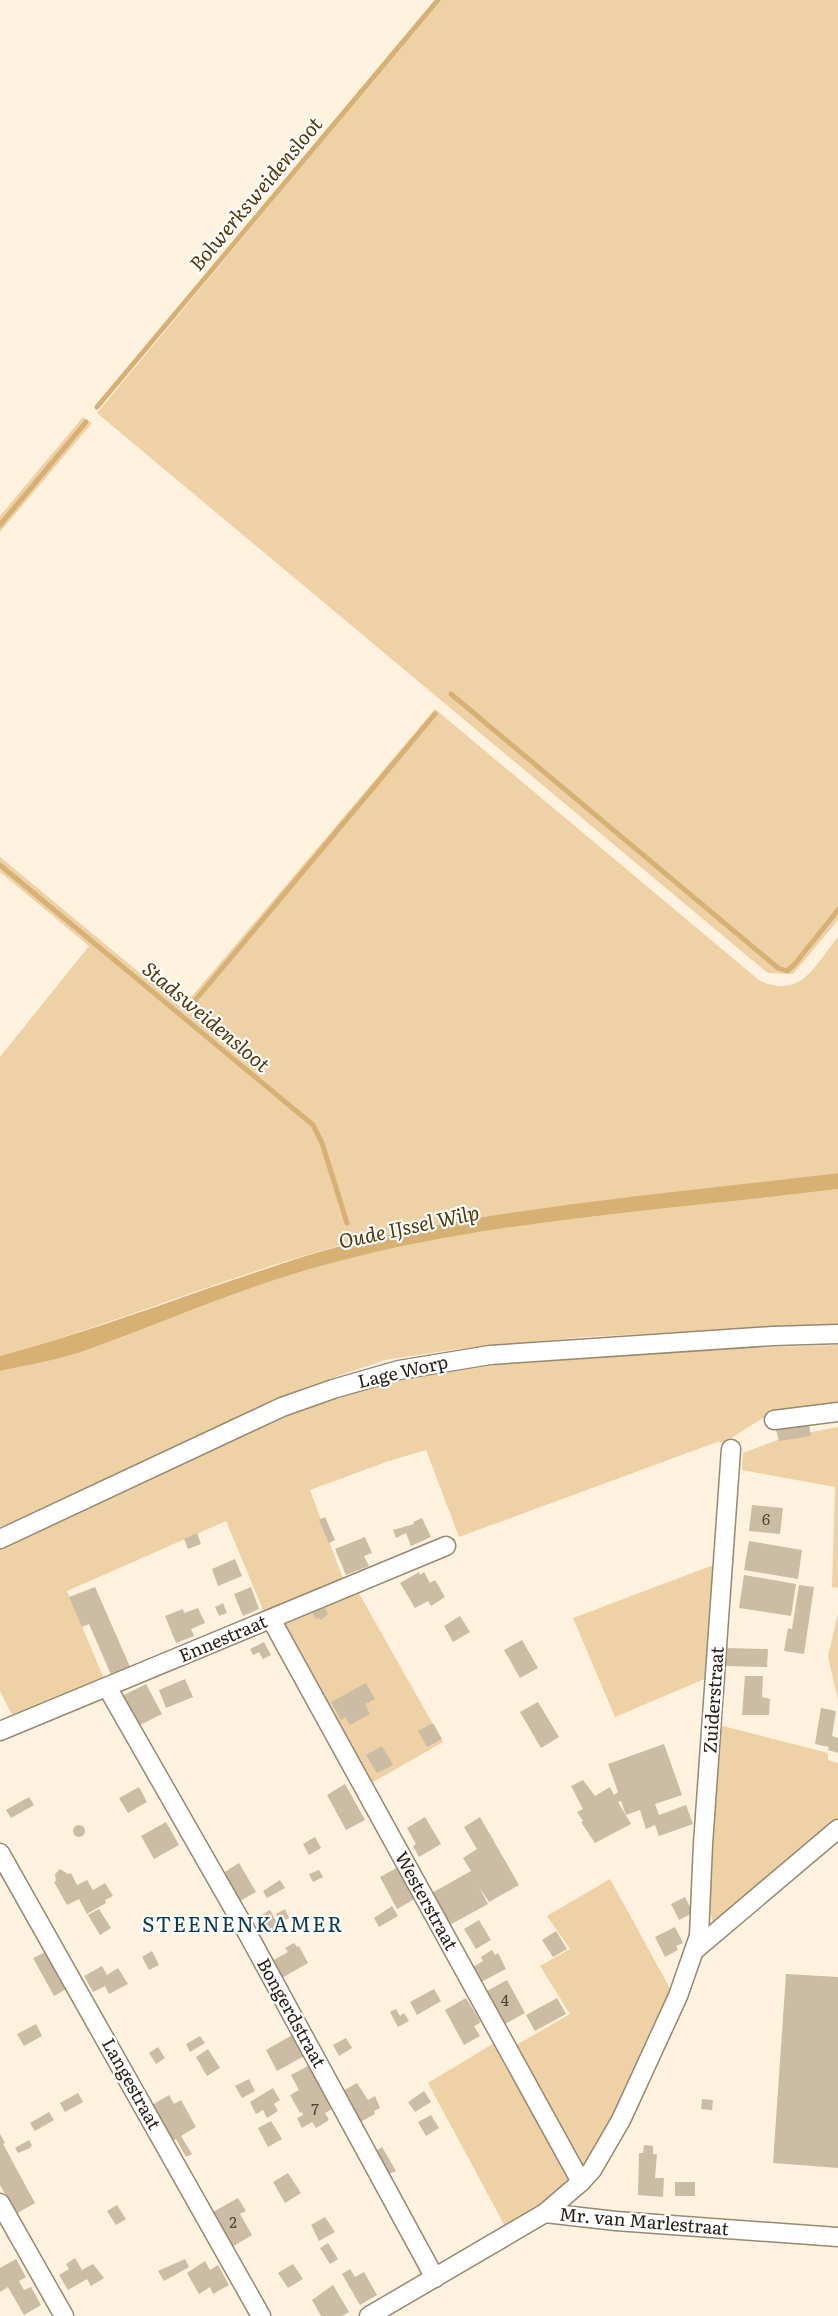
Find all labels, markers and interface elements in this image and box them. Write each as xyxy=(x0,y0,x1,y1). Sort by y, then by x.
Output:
water label: Bolwerksweidensloot xyxy=(181,109,328,276)
water label: Stadsweidensloot xyxy=(137,953,278,1078)
water label: Oude IJssel Wilp xyxy=(336,1196,482,1255)
street label: Lage Worp xyxy=(355,1347,450,1394)
house number: 6 xyxy=(762,1507,770,1530)
street label: Ennestraat xyxy=(174,1607,271,1668)
street label: Zuiderstraat xyxy=(695,1645,730,1754)
street label: Westerstraat xyxy=(389,1846,466,1955)
district label: STEENENKAMER xyxy=(142,1907,344,1938)
street label: Bongerdstraat xyxy=(251,1952,334,2073)
house number: 4 xyxy=(501,1988,509,2011)
street label: Langestraat xyxy=(96,2032,169,2135)
house number: 7 xyxy=(311,2097,319,2120)
street label: Mr. van Marlestraat xyxy=(558,2200,731,2241)
house number: 2 xyxy=(229,2210,237,2233)

